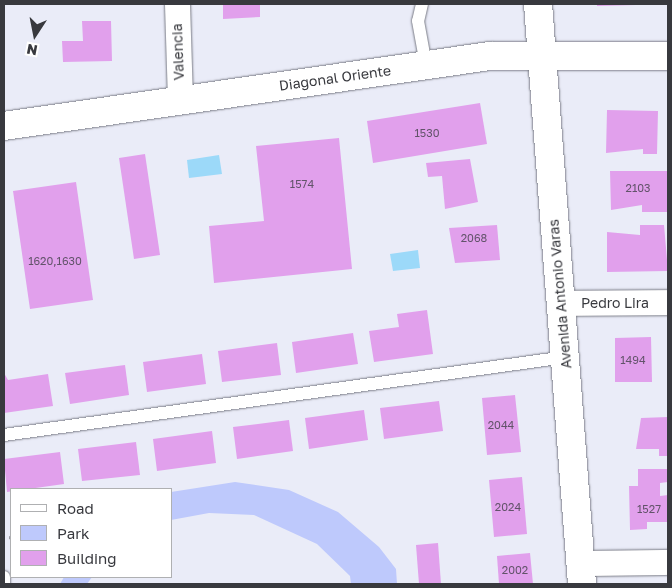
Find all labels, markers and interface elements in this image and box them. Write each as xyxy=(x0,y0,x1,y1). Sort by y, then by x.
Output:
north arrow xyxy=(10,10,60,60)
street label: Valencia xyxy=(169,23,187,81)
text: N xyxy=(25,41,39,60)
street label: Diagonal Oriente xyxy=(278,62,392,94)
house number: 1530 xyxy=(415,126,439,140)
house number: 1574 xyxy=(290,177,314,191)
house number: 2103 xyxy=(626,181,650,195)
street label: Avenida Antonio Varas xyxy=(545,219,575,369)
house number: 2068 xyxy=(461,231,487,245)
house number: 1620,1630 xyxy=(28,254,82,268)
street label: Pedro Lira xyxy=(581,295,649,311)
house number: 1494 xyxy=(620,353,646,367)
house number: 2044 xyxy=(488,418,514,432)
legend xyxy=(10,488,172,578)
text: Road xyxy=(57,499,94,517)
house number: 2024 xyxy=(495,500,521,514)
house number: 1527 xyxy=(637,502,661,516)
text: Park xyxy=(57,524,89,542)
text: Building xyxy=(57,549,117,567)
house number: 2002 xyxy=(502,563,528,577)

